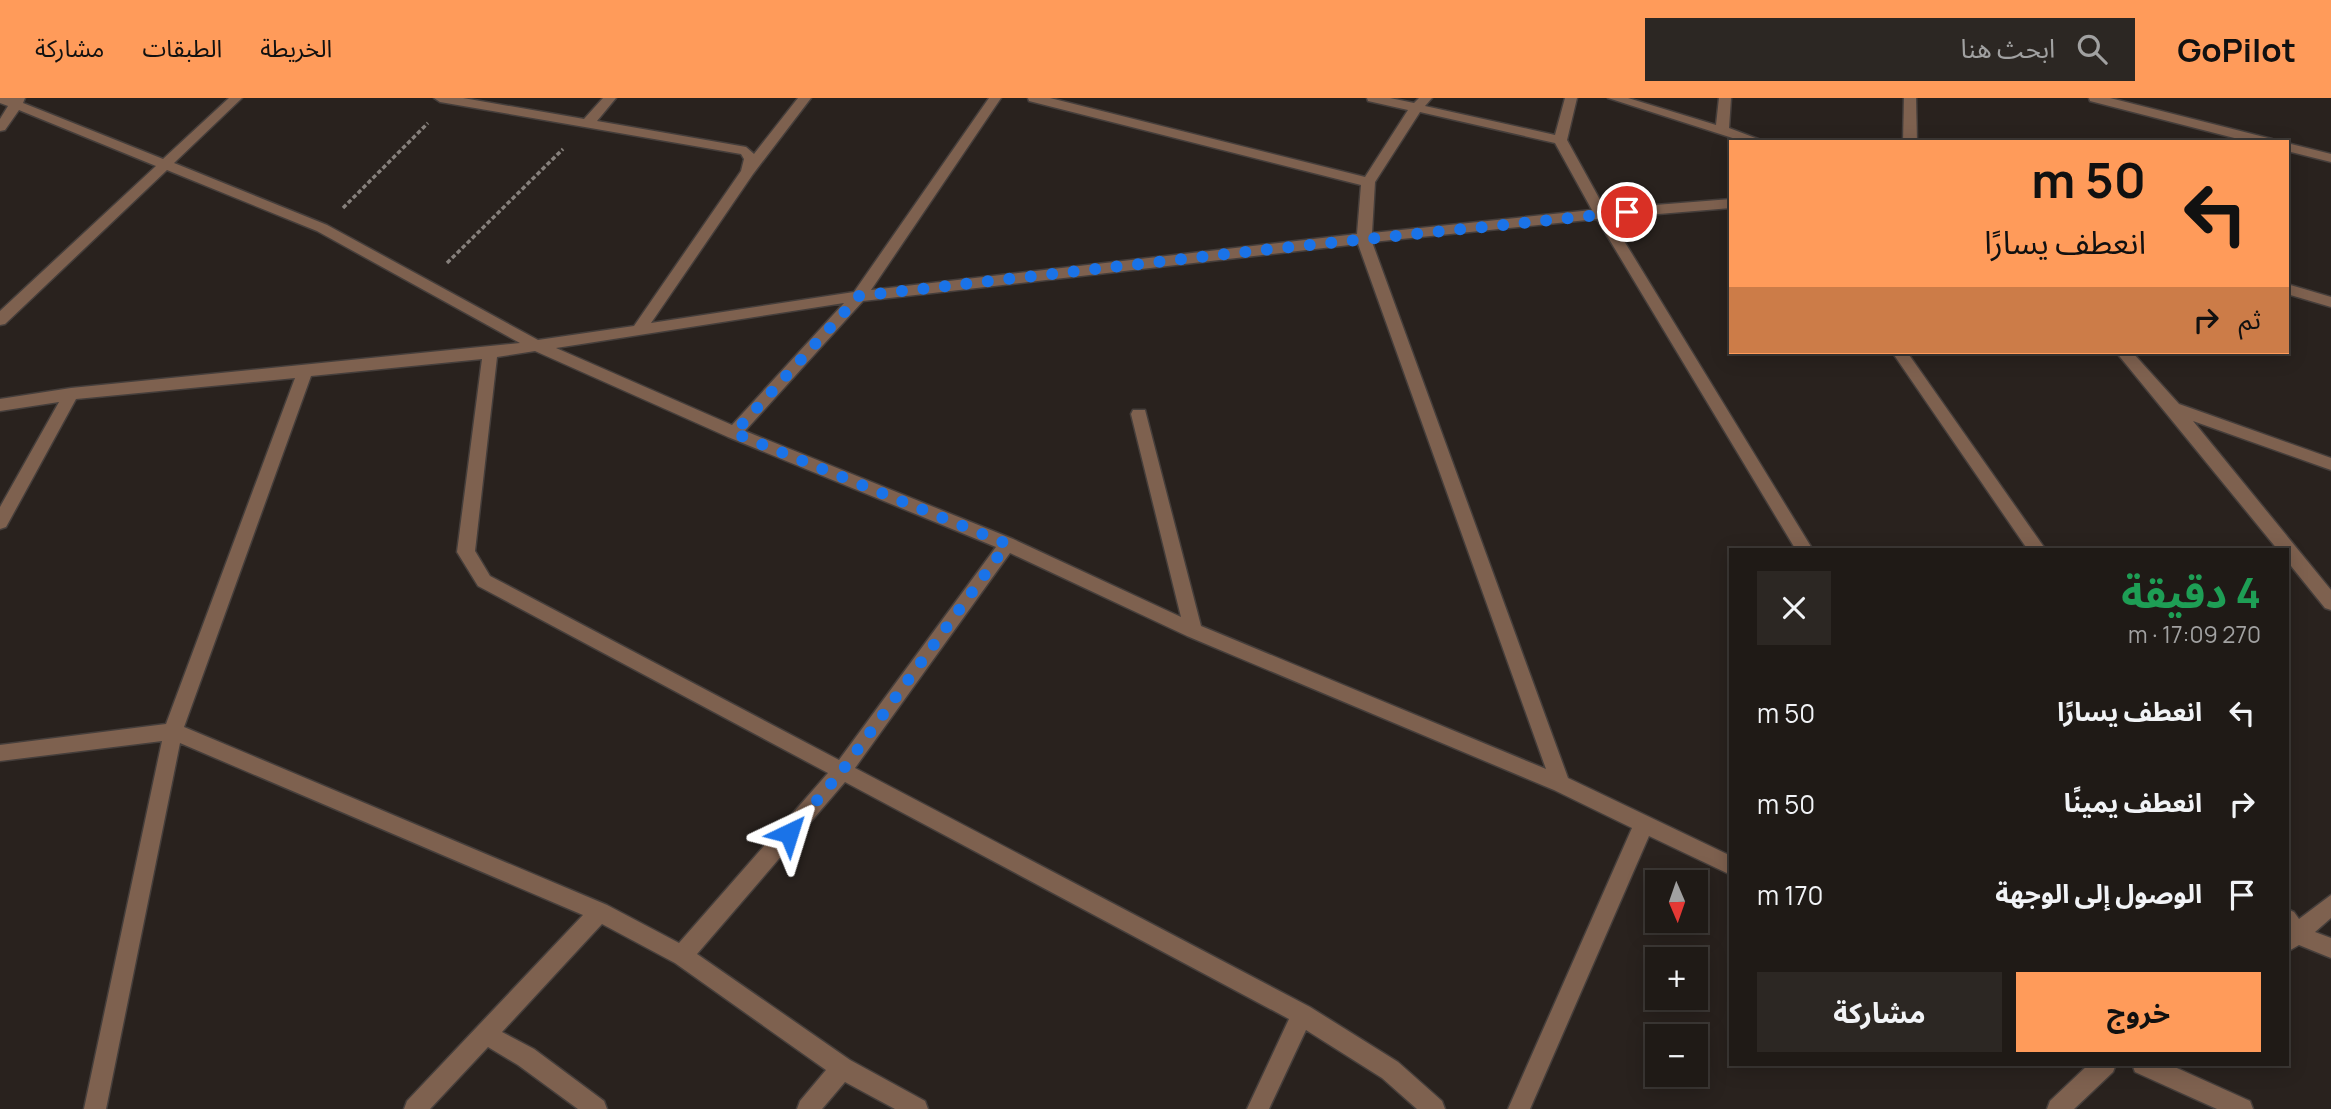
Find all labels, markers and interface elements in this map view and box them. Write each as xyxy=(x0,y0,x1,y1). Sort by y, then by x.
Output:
search box xyxy=(1645,18,2135,81)
text: GoPilot xyxy=(2177,27,2296,72)
text: ابحث هنا xyxy=(1960,30,2055,66)
icon: search xyxy=(2073,30,2111,68)
text: مشاركة xyxy=(35,31,104,64)
text: الطبقات xyxy=(142,31,222,64)
text: الخريطة xyxy=(260,31,332,64)
text: 50 m xyxy=(2031,146,2146,213)
icon: left xyxy=(2170,168,2261,259)
pin xyxy=(1597,182,1657,242)
icon: arrive xyxy=(1608,193,1646,231)
text: انعطف يسارًا xyxy=(1984,220,2146,264)
icon: right xyxy=(2187,301,2225,339)
text: ثم xyxy=(2239,301,2261,337)
text: 4 دقيقة xyxy=(2121,563,2261,621)
button: close xyxy=(1757,571,1831,645)
text: 270 m · 17:09 xyxy=(2128,618,2261,650)
text: انعطف يسارًا xyxy=(2057,693,2202,729)
icon: left xyxy=(2223,694,2261,732)
text: 50 m xyxy=(1757,695,1815,731)
text: انعطف يمينًا xyxy=(2064,784,2202,820)
icon: right xyxy=(2223,785,2261,823)
text: 50 m xyxy=(1757,786,1815,822)
position arrow xyxy=(752,796,826,870)
north arrow xyxy=(1645,870,1708,933)
map controls xyxy=(1645,870,1708,1087)
text: الوصول إلى الوجهة xyxy=(1995,875,2202,911)
icon: arrive xyxy=(2223,876,2261,914)
text: 170 m xyxy=(1757,877,1823,913)
button: + xyxy=(1645,947,1708,1010)
button: مشاركة xyxy=(1757,972,2002,1052)
button: خروج xyxy=(2016,972,2261,1052)
button: − xyxy=(1645,1024,1708,1087)

